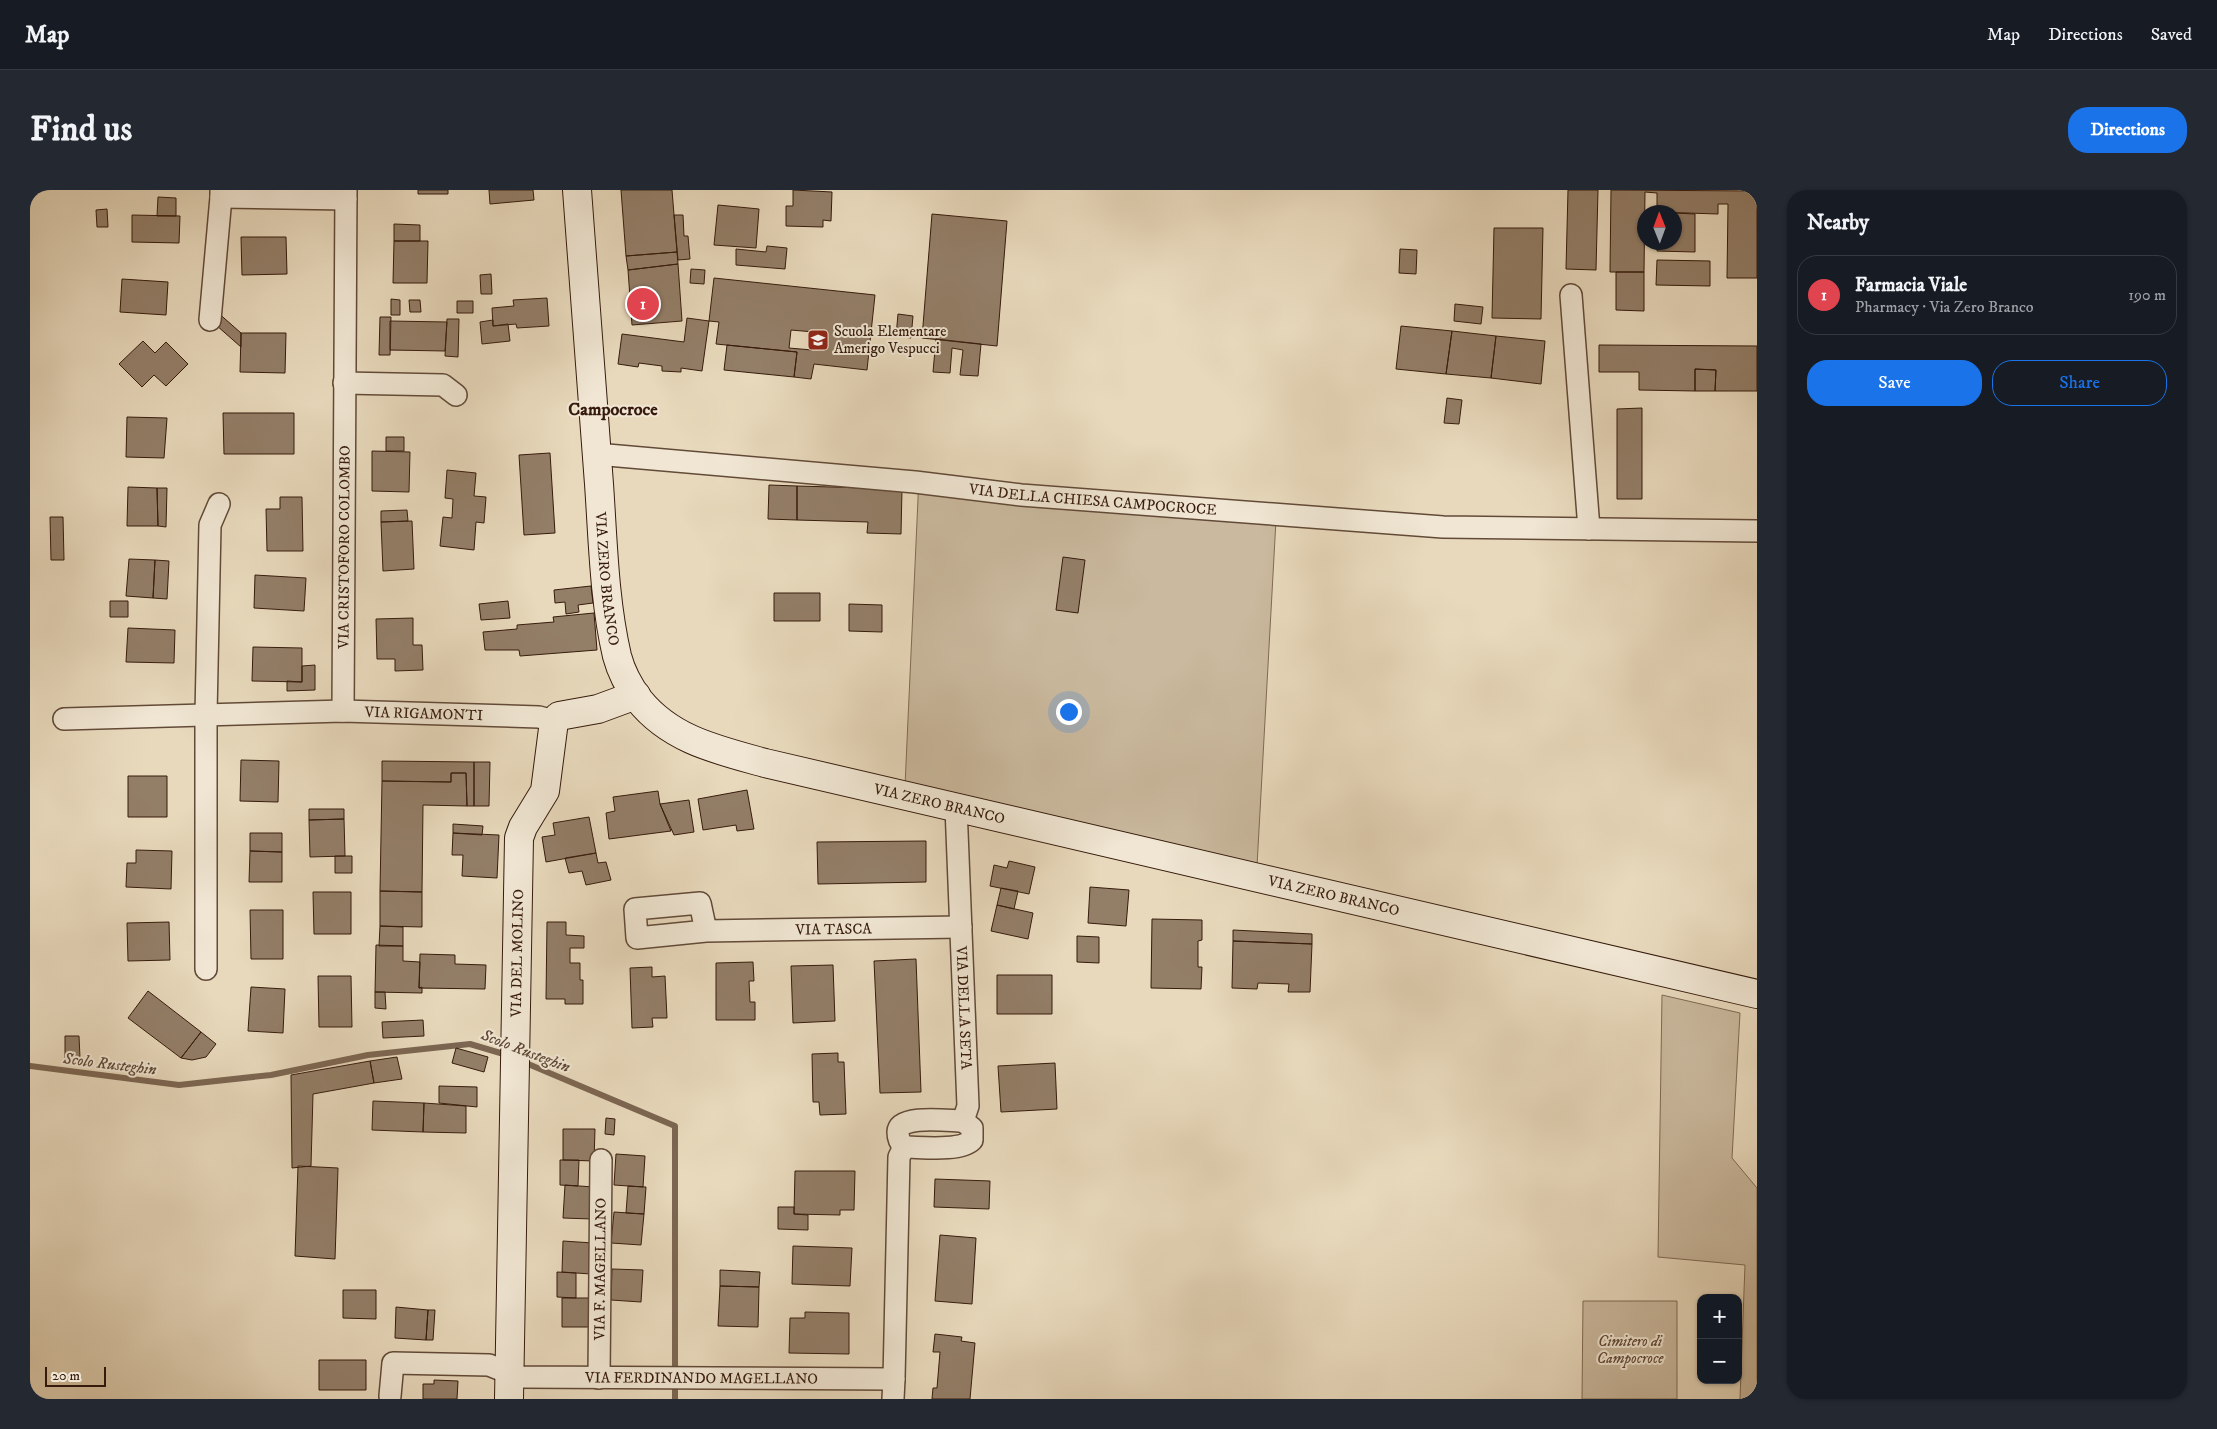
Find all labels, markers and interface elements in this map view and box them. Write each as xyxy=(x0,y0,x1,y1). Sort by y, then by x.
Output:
text: Map xyxy=(25,20,69,50)
text: Map xyxy=(1987,24,2020,46)
text: Directions xyxy=(2048,24,2123,46)
text: Saved xyxy=(2151,24,2192,46)
button: Directions xyxy=(2068,107,2187,153)
text: Find us xyxy=(30,108,132,152)
north arrow xyxy=(1637,205,1682,250)
text: Nearby xyxy=(1807,210,1869,236)
text: Farmacia Viale xyxy=(1855,274,1967,297)
pin: 1 xyxy=(627,285,659,323)
text: 1 xyxy=(1821,285,1827,305)
text: 190 m xyxy=(2128,285,2166,305)
text: Pharmacy · Via Zero Branco xyxy=(1855,297,2034,317)
place label: Scuola Elementare Amerigo Vespucci xyxy=(834,322,946,358)
school or university icon: Scuola Elementare Amerigo Vespucci xyxy=(806,328,830,352)
button: Save xyxy=(1807,360,1982,406)
button: Share xyxy=(1992,360,2167,406)
district label: Campocroce xyxy=(568,399,658,421)
street label: VIA CRISTOFORO COLOMBO xyxy=(334,445,355,650)
street label: VIA DELLA CHIESA CAMPOCROCE xyxy=(967,480,1218,520)
street label: VIA ZERO BRANCO xyxy=(591,510,623,647)
your location xyxy=(1056,699,1082,725)
street label: VIA RIGAMONTI xyxy=(363,703,483,725)
street label: VIA ZERO BRANCO xyxy=(871,779,1007,829)
street label: VIA ZERO BRANCO xyxy=(1265,871,1401,920)
street label: VIA DEL MOLINO xyxy=(507,889,528,1018)
street label: VIA TASCA xyxy=(794,919,872,940)
street label: VIA DELLA SETA xyxy=(952,945,976,1071)
water label: Scolo Rusteghin xyxy=(477,1024,573,1077)
water label: Scolo Rusteghin xyxy=(61,1048,158,1080)
street label: VIA F. MAGELLANO xyxy=(590,1198,611,1341)
map controls xyxy=(1697,1294,1742,1384)
button: + xyxy=(1697,1294,1742,1339)
park label: Cimitero di Campocroce xyxy=(1597,1332,1664,1368)
button: − xyxy=(1697,1339,1742,1384)
scale bar xyxy=(45,1364,106,1387)
text: 20 m xyxy=(52,1367,80,1385)
street label: VIA FERDINANDO MAGELLANO xyxy=(584,1368,818,1389)

